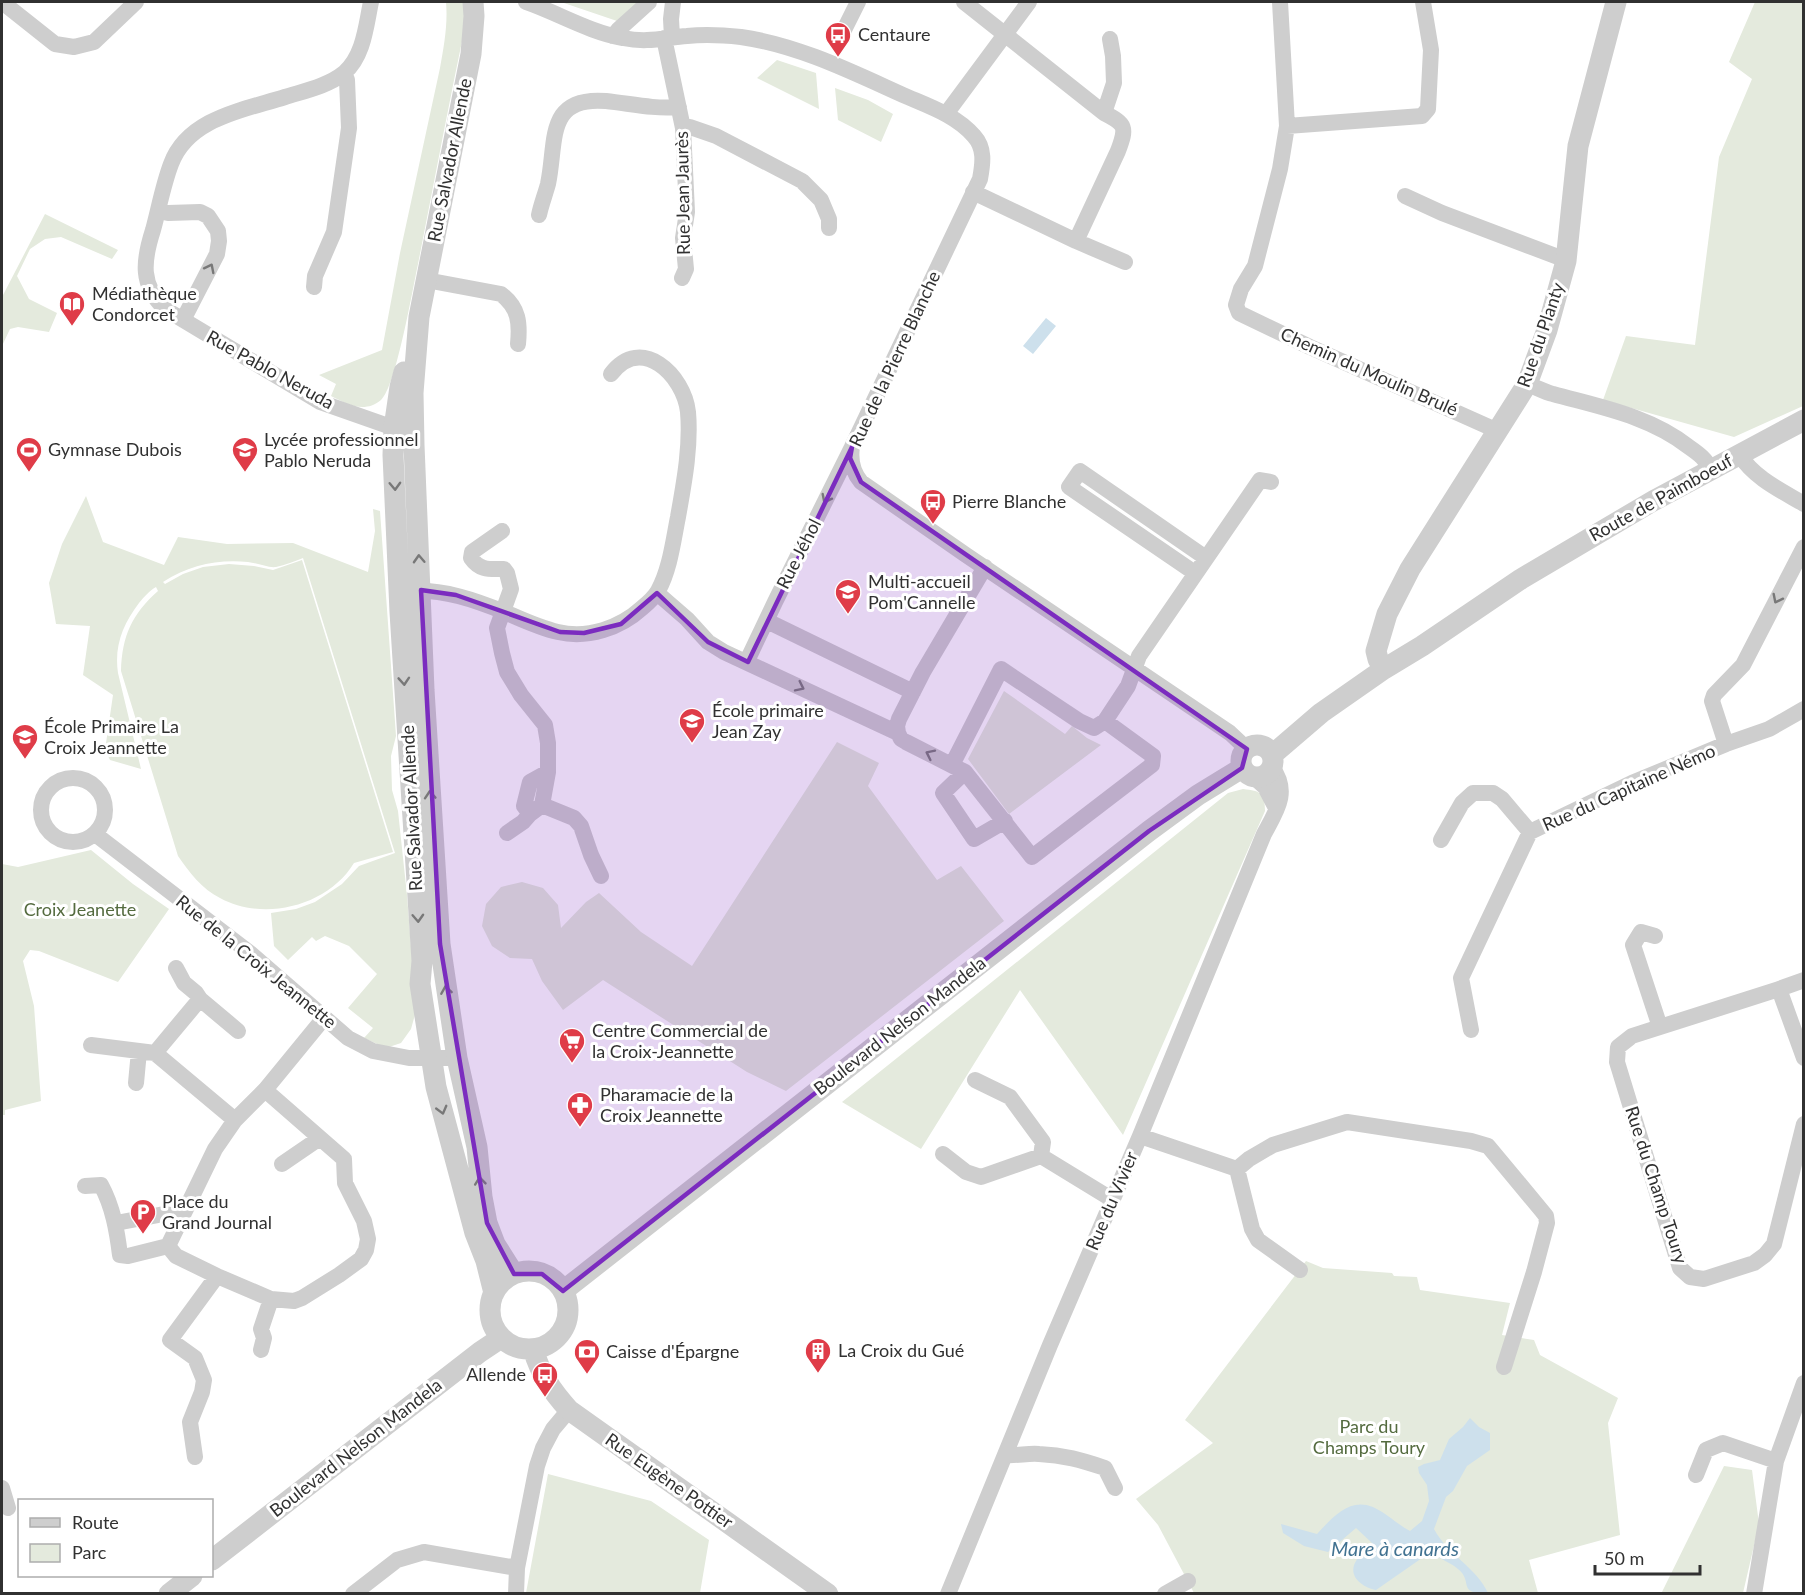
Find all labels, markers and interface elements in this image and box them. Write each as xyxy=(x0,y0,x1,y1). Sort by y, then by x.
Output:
bus stop icon: Centaure xyxy=(823,20,853,58)
place label: Centaure xyxy=(858,23,930,45)
street label: Rue Salvador Allende xyxy=(422,76,476,243)
street label: Rue Jean Jaurès xyxy=(670,131,694,255)
one-way arrow xyxy=(202,263,214,274)
street label: Rue de la Pierre Blanche xyxy=(844,267,944,450)
street label: Rue du Planty xyxy=(1512,279,1568,390)
place label: Médiathèque Condorcet xyxy=(92,282,197,325)
library icon: Médiathèque Condorcet xyxy=(57,289,87,327)
street label: Chemin du Moulin Brulé xyxy=(1277,322,1461,420)
street label: Rue Pablo Neruda xyxy=(203,325,338,413)
place label: Lycée professionnel Pablo Neruda xyxy=(264,428,418,471)
sports icon: Gymnase Dubois xyxy=(14,435,44,473)
school or university icon: Lycée professionnel Pablo Neruda xyxy=(230,435,260,473)
place label: Gymnase Dubois xyxy=(48,438,182,460)
street label: Route de Paimboeuf xyxy=(1585,448,1737,546)
one-way arrow xyxy=(388,482,401,491)
bus stop icon: Pierre Blanche xyxy=(918,487,948,525)
place label: Pierre Blanche xyxy=(952,490,1066,512)
one-way arrow xyxy=(822,493,834,504)
street label: Rue Jéhol xyxy=(771,515,825,592)
one-way arrow xyxy=(413,554,426,563)
place label: Multi-accueil Pom'Cannelle xyxy=(868,570,975,613)
school or university icon: Multi-accueil Pom'Cannelle xyxy=(833,577,863,615)
one-way arrow xyxy=(1773,593,1784,603)
one-way arrow xyxy=(398,677,411,686)
one-way arrow xyxy=(794,680,804,691)
place label: École primaire Jean Zay xyxy=(712,699,824,742)
school or university icon: École primaire Jean Zay xyxy=(677,706,707,744)
place label: École Primaire La Croix Jeannette xyxy=(44,715,179,758)
school or university icon: École Primaire La Croix Jeannette xyxy=(10,722,40,760)
street label: Rue Salvador Allende xyxy=(396,725,426,892)
street label: Rue du Capitaine Némo xyxy=(1539,739,1718,835)
one-way arrow xyxy=(925,749,936,761)
one-way arrow xyxy=(424,791,437,800)
street label: Rue de la Croix Jeannette xyxy=(172,890,341,1033)
park label: Croix Jeanette xyxy=(24,898,136,920)
one-way arrow xyxy=(412,913,425,922)
street label: Boulevard Nelson Mandela xyxy=(809,951,990,1099)
one-way arrow xyxy=(440,985,453,995)
place label: Centre Commercial de la Croix-Jeannette xyxy=(592,1019,768,1062)
supermarket icon: Centre Commercial de la Croix-Jeannette xyxy=(557,1026,587,1064)
place label: Pharamacie de la Croix Jeannette xyxy=(600,1083,733,1126)
pharmacy icon: Pharamacie de la Croix Jeannette xyxy=(565,1090,595,1128)
street label: Rue du Champ Toury xyxy=(1621,1103,1693,1267)
one-way arrow xyxy=(435,1105,447,1115)
street label: Rue du Vivier xyxy=(1080,1147,1142,1253)
one-way arrow xyxy=(475,1177,487,1186)
place label: Place du Grand Journal xyxy=(162,1190,272,1233)
parking icon: Place du Grand Journal xyxy=(128,1197,158,1235)
building icon: La Croix du Gué xyxy=(803,1336,833,1374)
bank icon: Caisse d'Épargne xyxy=(572,1337,602,1375)
place label: La Croix du Gué xyxy=(838,1339,964,1361)
place label: Caisse d'Épargne xyxy=(606,1340,739,1362)
bus stop icon: Allende xyxy=(530,1360,560,1398)
place label: Allende xyxy=(466,1363,526,1385)
street label: Boulevard Nelson Mandela xyxy=(265,1373,446,1521)
park label: Parc du Champs Toury xyxy=(1313,1415,1426,1458)
street label: Rue Eugène Pottier xyxy=(601,1428,738,1533)
legend xyxy=(18,1499,213,1577)
text: Route xyxy=(72,1511,119,1533)
water label: Mare à canards xyxy=(1331,1536,1459,1560)
scale bar xyxy=(1595,1538,1700,1576)
text: Parc xyxy=(72,1541,107,1563)
text: 50 m xyxy=(1604,1547,1644,1569)

